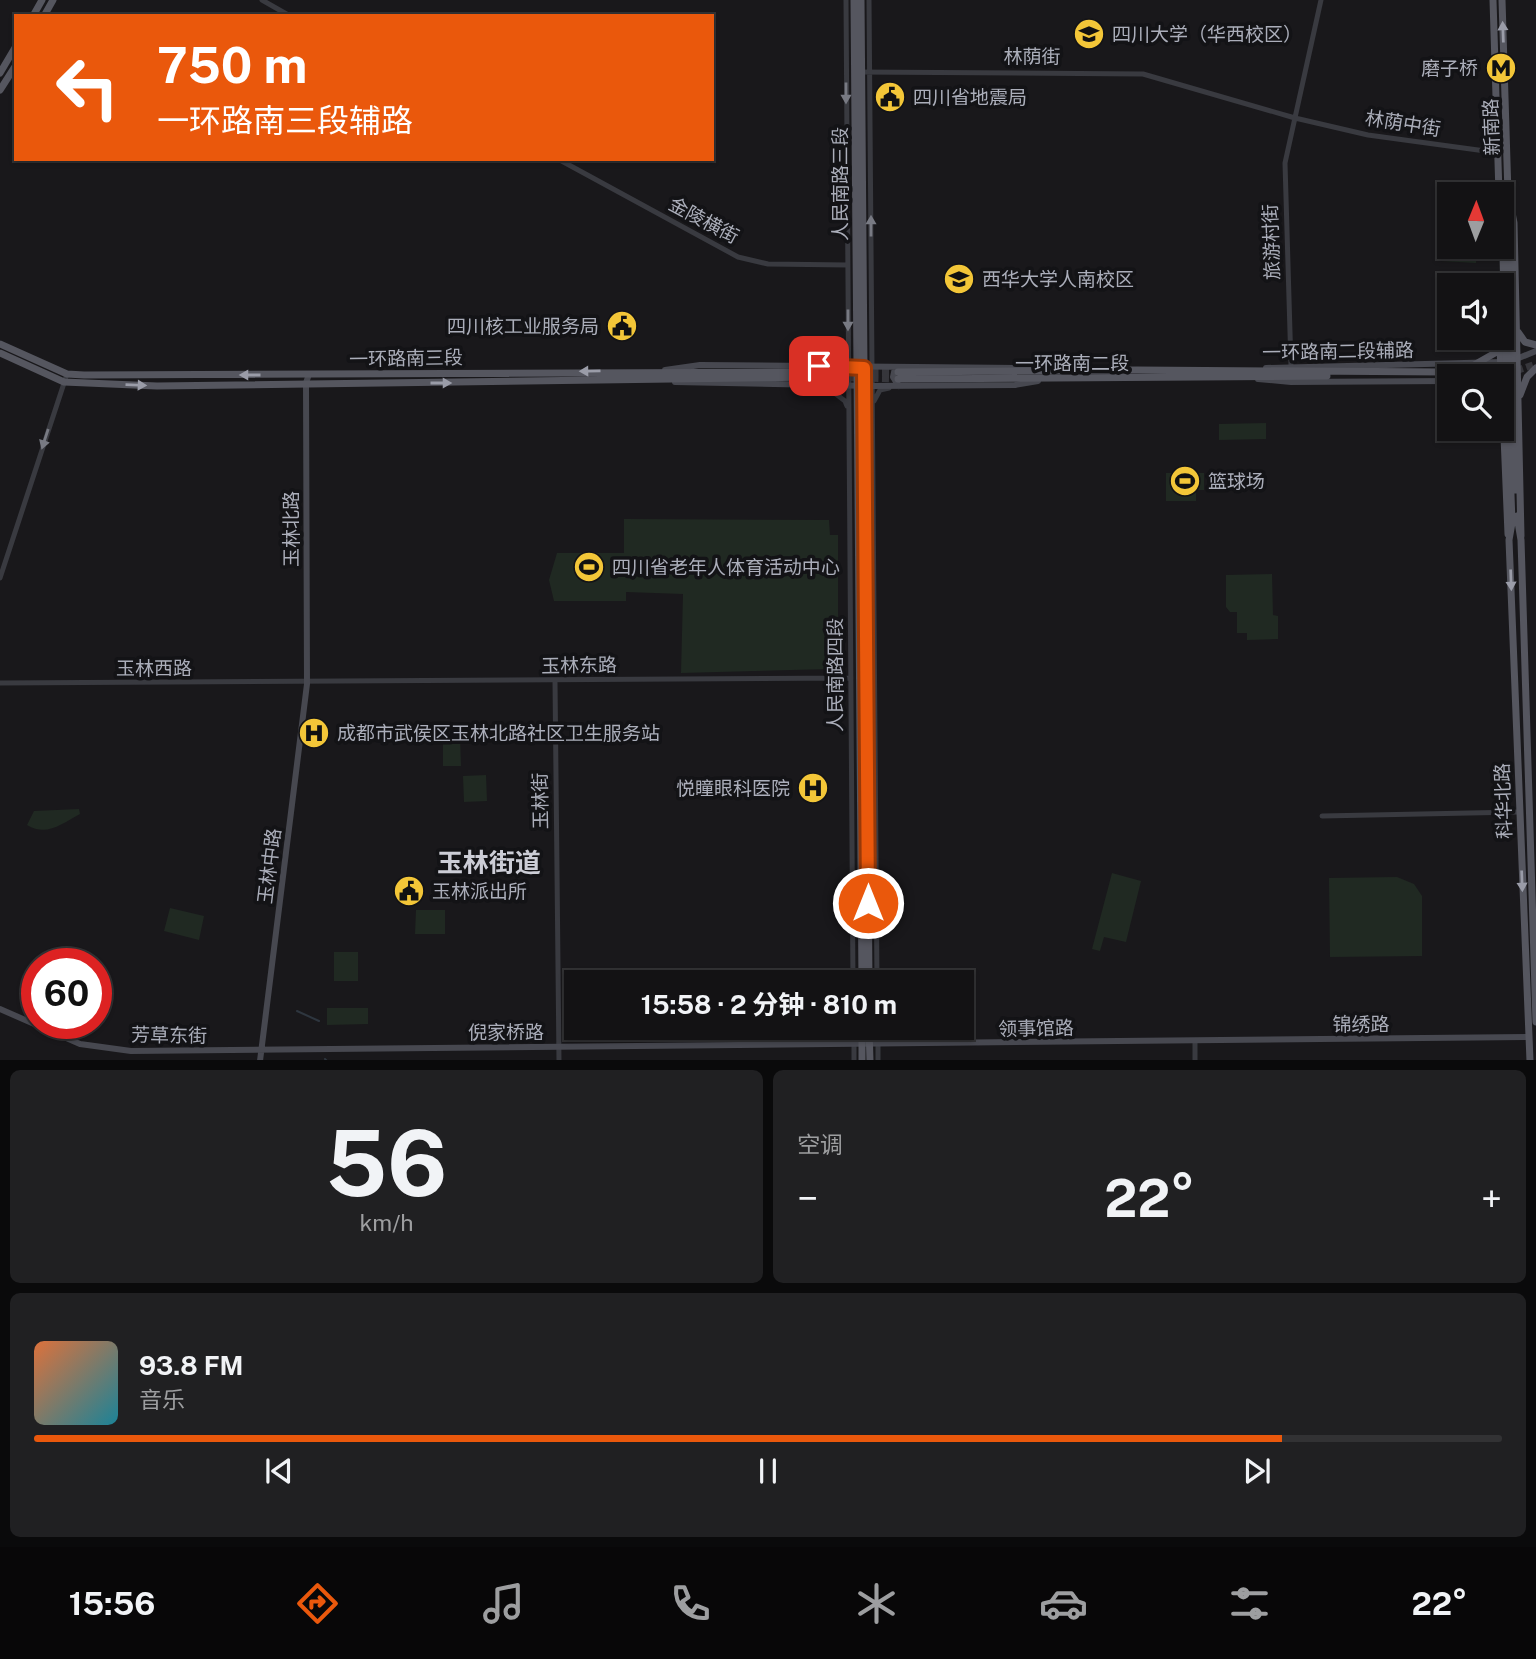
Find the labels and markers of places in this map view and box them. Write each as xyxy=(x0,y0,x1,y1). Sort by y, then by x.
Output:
school or university icon: 四川大学（华西校区） xyxy=(1072,17,1106,51)
place label: 四川大学（华西校区） xyxy=(1112,23,1302,45)
metro station icon: 磨子桥 xyxy=(1484,51,1518,85)
place label: 磨子桥 xyxy=(1421,57,1478,79)
public building icon: 四川省地震局 xyxy=(873,80,907,114)
place label: 四川省地震局 xyxy=(913,86,1027,108)
school or university icon: 西华大学人南校区 xyxy=(942,262,976,296)
place label: 西华大学人南校区 xyxy=(982,268,1134,290)
public building icon: 四川核工业服务局 xyxy=(605,309,639,343)
place label: 四川核工业服务局 xyxy=(447,315,599,337)
pin xyxy=(789,336,849,396)
sports icon: 篮球场 xyxy=(1168,464,1202,498)
place label: 篮球场 xyxy=(1208,470,1265,492)
sports icon: 四川省老年人体育活动中心 xyxy=(572,550,606,584)
place label: 四川省老年人体育活动中心 xyxy=(612,556,840,578)
hospital icon: 成都市武侯区玉林北路社区卫生服务站 xyxy=(297,716,331,750)
place label: 成都市武侯区玉林北路社区卫生服务站 xyxy=(337,722,660,744)
hospital icon: 悦瞳眼科医院 xyxy=(796,771,830,805)
place label: 悦瞳眼科医院 xyxy=(676,777,790,799)
public building icon: 玉林派出所 xyxy=(392,874,426,908)
place label: 玉林派出所 xyxy=(432,880,527,902)

